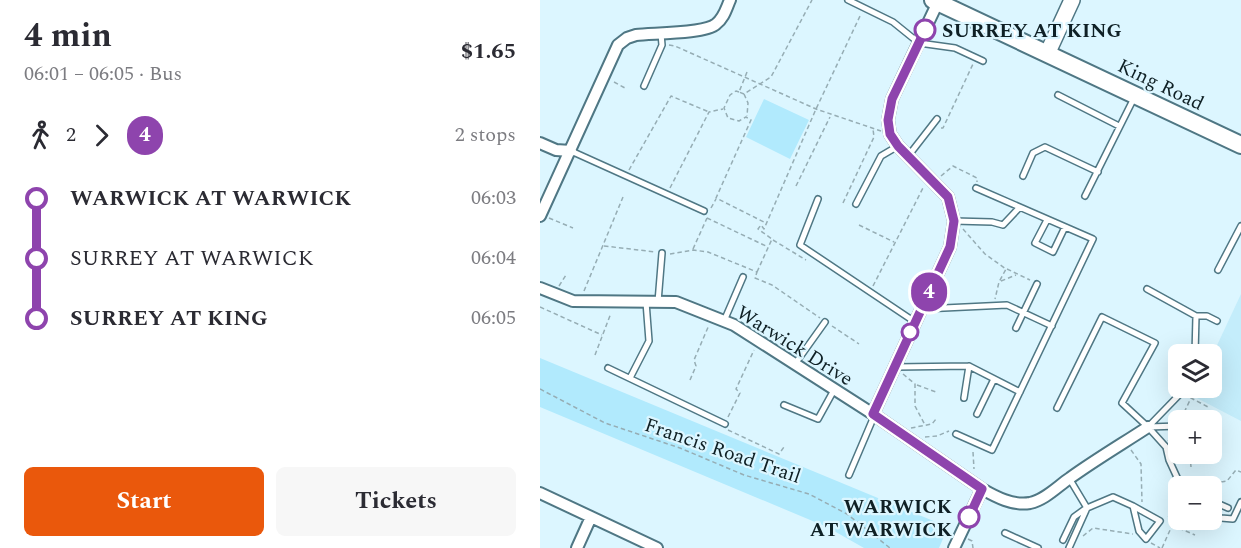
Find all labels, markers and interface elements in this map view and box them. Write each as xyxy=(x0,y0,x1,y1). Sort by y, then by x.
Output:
text: 4 min xyxy=(24,11,112,61)
place label: SURREY AT KING xyxy=(942,16,1122,46)
marker: SURREY AT KING xyxy=(914,19,936,41)
text: $1.65 xyxy=(461,35,516,68)
street label: King Road xyxy=(1112,51,1209,119)
text: 06:01 – 06:05 · Bus xyxy=(24,59,182,89)
icon: walk xyxy=(24,119,57,152)
icon: forward xyxy=(85,119,118,152)
text: 4 xyxy=(139,119,151,151)
text: 2 xyxy=(66,120,76,150)
text: 2 stops xyxy=(455,120,516,150)
text: WARWICK AT WARWICK xyxy=(70,182,351,215)
text: 06:03 xyxy=(471,183,516,213)
text: SURREY AT WARWICK xyxy=(70,242,314,275)
text: 06:04 xyxy=(471,243,516,273)
line badge: 4 xyxy=(910,272,948,312)
text: 4 xyxy=(923,276,935,308)
street label: Warwick Drive xyxy=(730,298,859,394)
text: SURREY AT KING xyxy=(70,302,268,335)
text: 06:05 xyxy=(471,303,516,333)
unlabelled marker xyxy=(901,323,919,341)
map controls xyxy=(1168,344,1222,530)
button: layers xyxy=(1168,344,1222,398)
street label: Francis Road Trail xyxy=(640,410,805,492)
button: + xyxy=(1168,410,1222,464)
button: Start xyxy=(24,467,264,536)
button: Tickets xyxy=(276,467,516,536)
button: − xyxy=(1168,476,1222,530)
place label: WARWICK AT WARWICK xyxy=(810,492,953,545)
marker: WARWICK AT WARWICK xyxy=(958,506,980,528)

